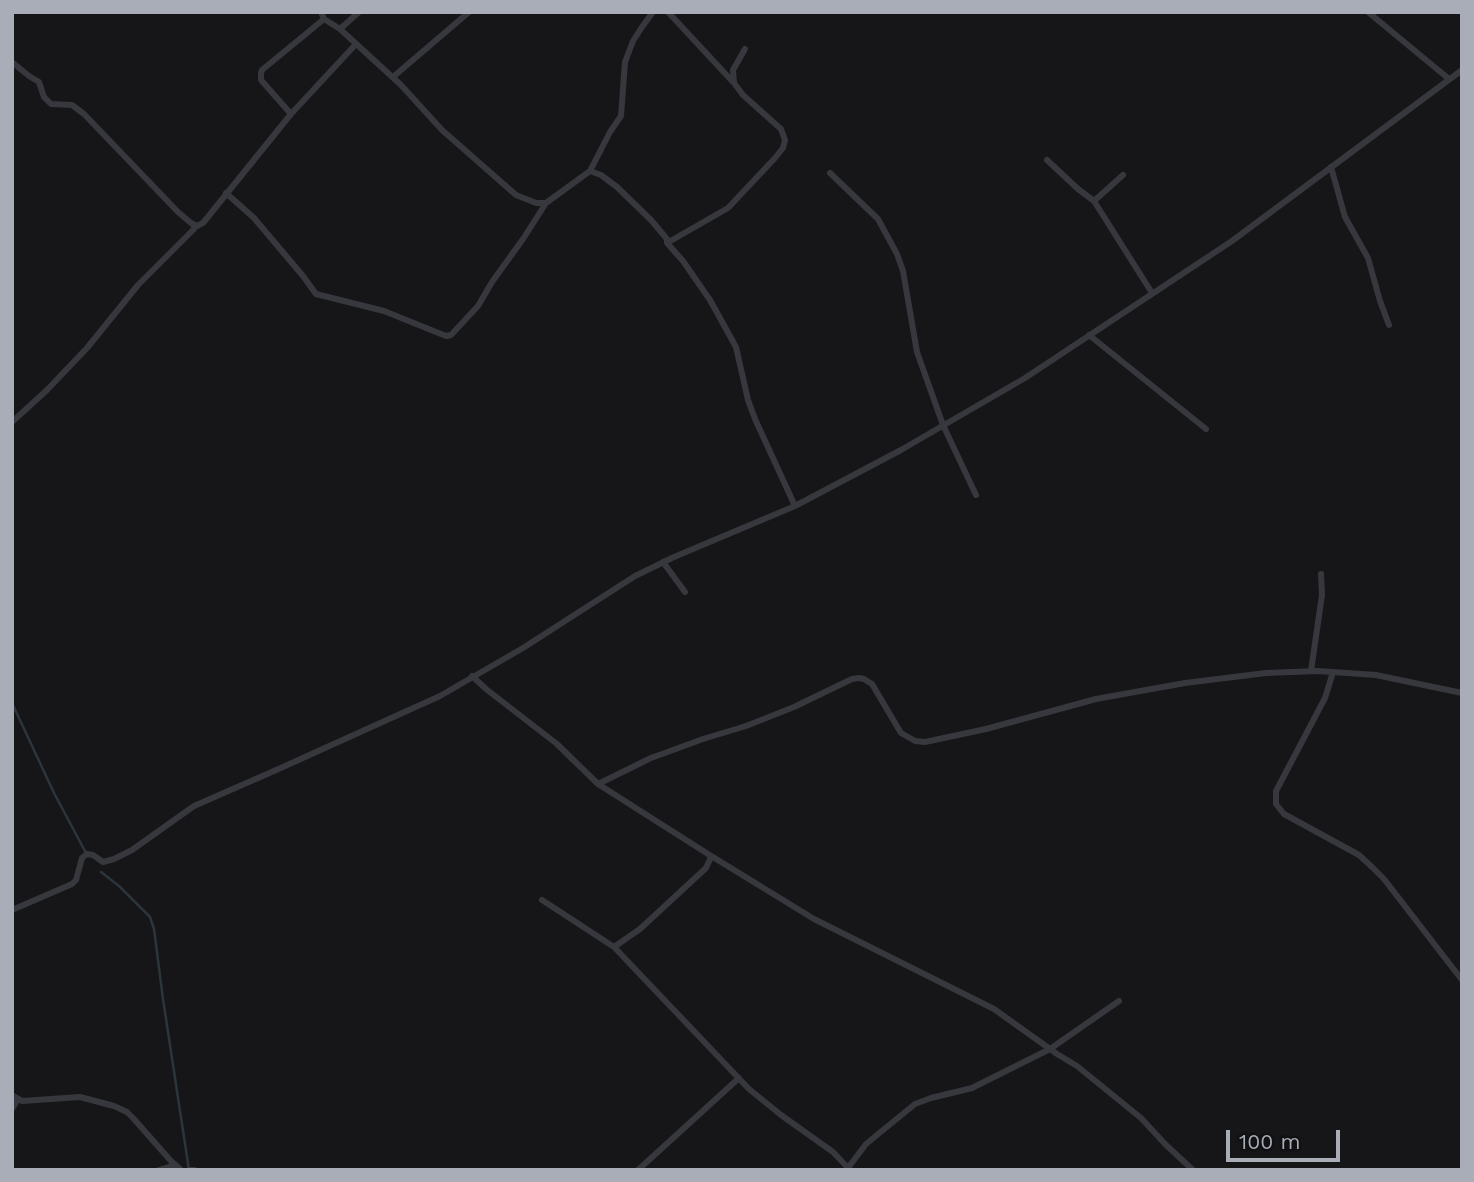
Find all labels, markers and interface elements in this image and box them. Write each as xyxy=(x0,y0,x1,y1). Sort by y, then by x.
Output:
scale bar xyxy=(1229,1116,1343,1160)
text: 100 m xyxy=(1239,1129,1301,1154)

